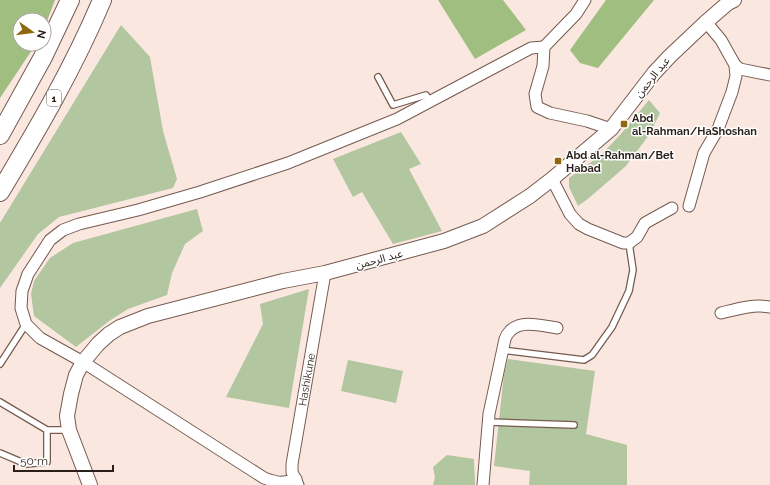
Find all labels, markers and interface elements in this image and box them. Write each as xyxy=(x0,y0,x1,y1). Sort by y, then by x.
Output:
north arrow xyxy=(12,12,52,52)
text: N xyxy=(34,29,49,40)
street label: عبد الرحمن xyxy=(632,54,673,100)
road number: 1 xyxy=(47,90,61,106)
place label: Abd al-Rahman/HaShoshan xyxy=(632,112,757,138)
marker: Abd al-Rahman/HaShoshan xyxy=(619,119,629,129)
place label: Abd al-Rahman/Bet Habad xyxy=(566,149,674,175)
marker: Abd al-Rahman/Bet Habad xyxy=(553,156,563,166)
street label: عبد الرحمن xyxy=(354,247,405,272)
street label: Hashikune xyxy=(296,352,318,407)
scale bar xyxy=(14,447,113,473)
text: 50 m xyxy=(20,454,48,468)

